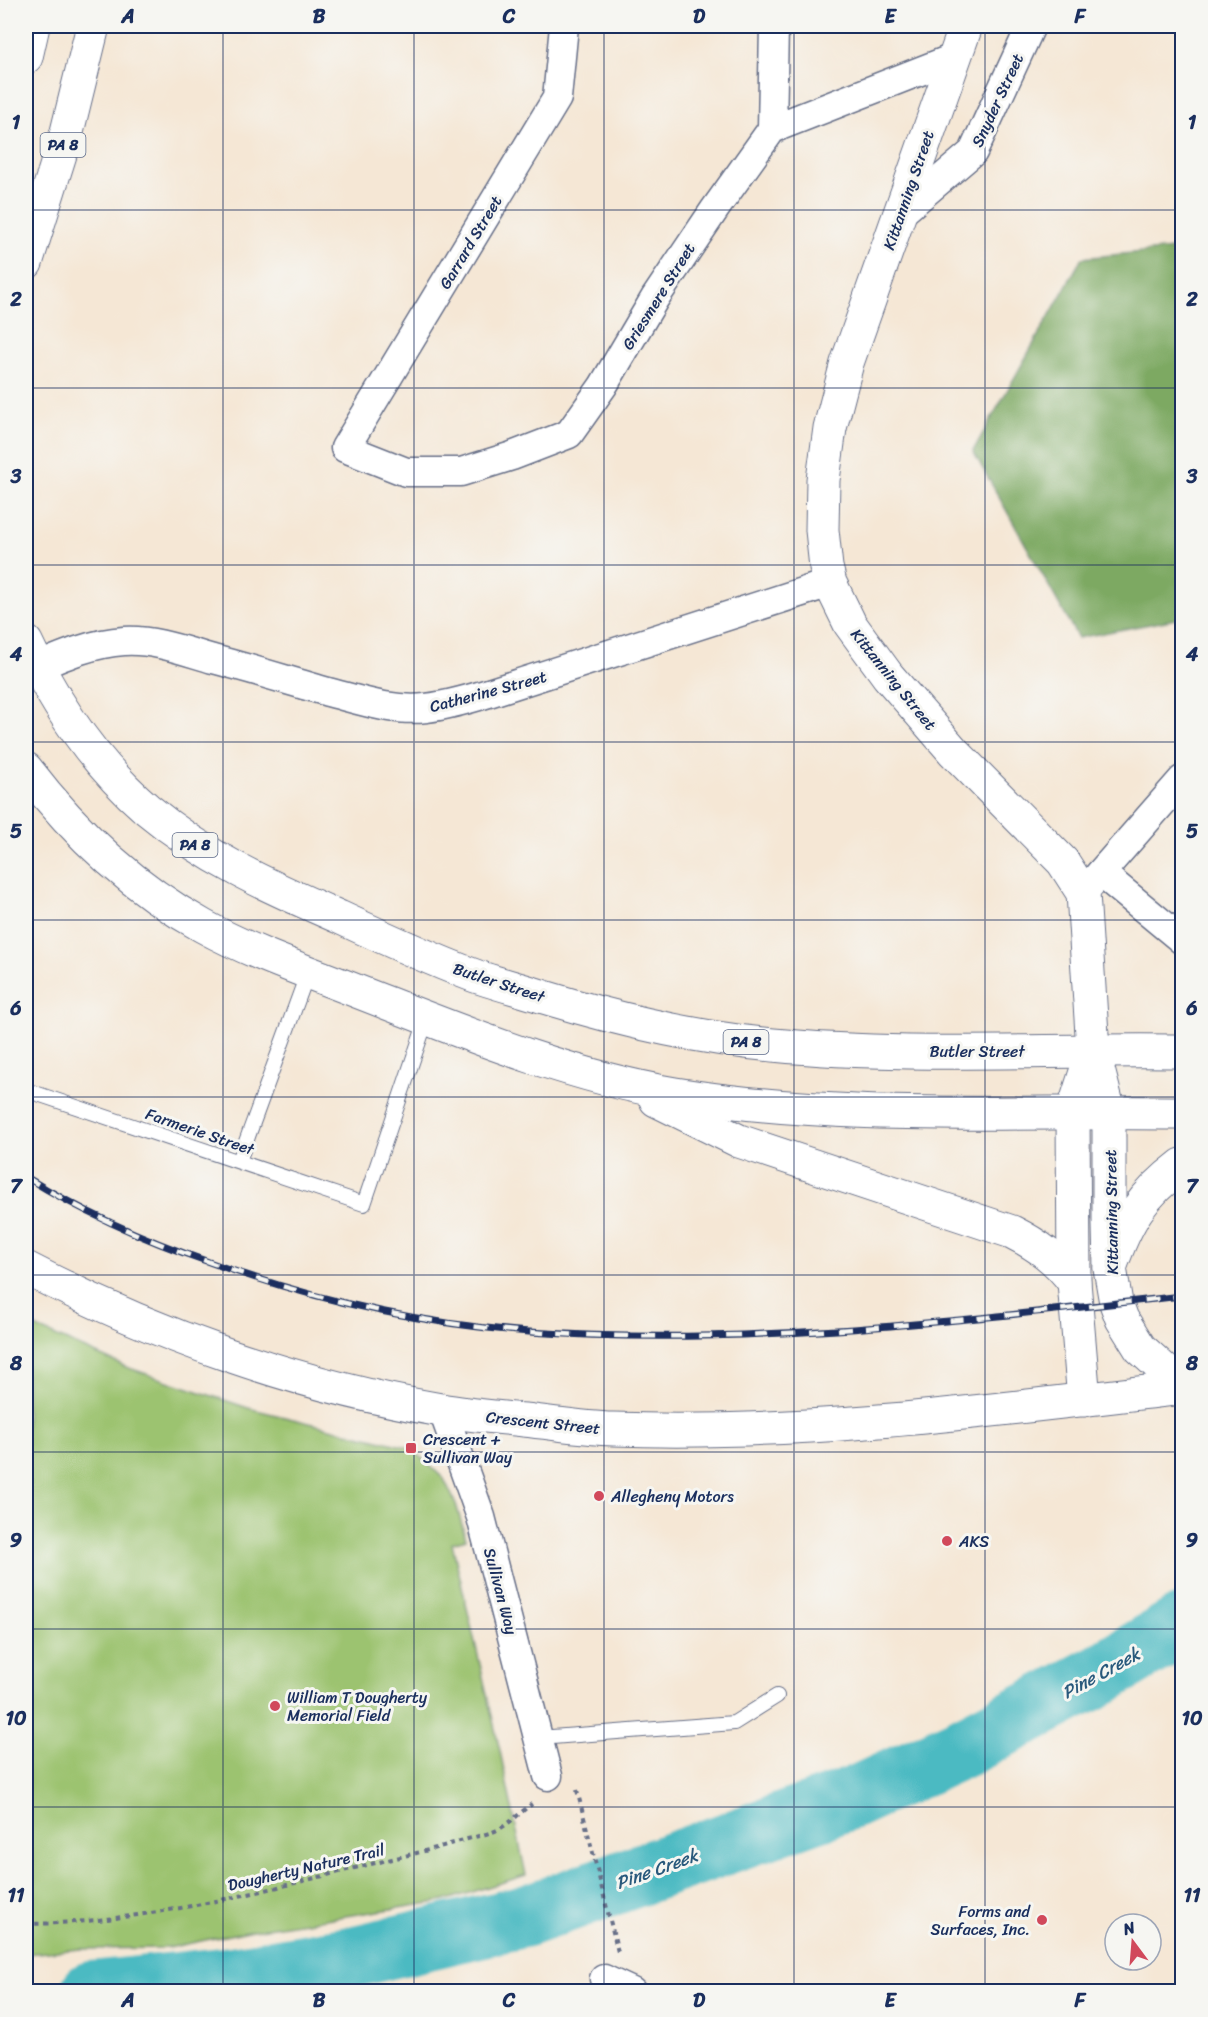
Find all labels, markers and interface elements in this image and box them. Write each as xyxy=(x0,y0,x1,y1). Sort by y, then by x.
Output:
text: A xyxy=(120,0,135,34)
text: B xyxy=(313,0,326,34)
text: C xyxy=(502,0,516,34)
text: D xyxy=(693,0,706,34)
text: E xyxy=(884,0,897,34)
text: F xyxy=(1074,0,1087,34)
street label: Snyder Street xyxy=(963,48,1032,152)
text: 1 xyxy=(12,105,21,140)
text: 1 xyxy=(1188,105,1197,140)
street label: Kittanning Street xyxy=(874,126,943,254)
road number: PA 8 xyxy=(40,133,86,157)
street label: Garrard Street xyxy=(431,190,510,295)
street label: Griesmere Street xyxy=(614,237,703,356)
text: 2 xyxy=(9,282,22,317)
text: 2 xyxy=(1185,282,1198,317)
text: 3 xyxy=(10,459,22,494)
text: 3 xyxy=(1186,459,1198,494)
street label: Kittanning Street xyxy=(843,622,944,737)
text: 4 xyxy=(9,637,23,672)
text: 4 xyxy=(1185,637,1199,672)
street label: Catherine Street xyxy=(426,662,550,721)
text: 5 xyxy=(10,814,22,849)
text: 5 xyxy=(1186,814,1198,849)
road number: PA 8 xyxy=(172,833,218,857)
street label: Butler Street xyxy=(449,954,549,1011)
text: 6 xyxy=(9,991,22,1026)
text: 6 xyxy=(1185,991,1198,1026)
road number: PA 8 xyxy=(724,1030,768,1054)
street label: Butler Street xyxy=(929,1037,1025,1066)
street label: Farmerie Street xyxy=(142,1099,259,1164)
street label: Kittanning Street xyxy=(1096,1149,1127,1275)
text: 7 xyxy=(10,1169,23,1204)
text: 7 xyxy=(1186,1169,1199,1204)
text: 8 xyxy=(9,1346,23,1381)
text: 8 xyxy=(1185,1346,1199,1381)
street label: Crescent Street xyxy=(484,1402,601,1443)
place label: Crescent + Sullivan Way xyxy=(423,1425,513,1472)
marker: Crescent + Sullivan Way xyxy=(404,1441,418,1455)
place label: Allegheny Motors xyxy=(610,1482,734,1511)
marker: Allegheny Motors xyxy=(592,1489,606,1503)
text: 9 xyxy=(10,1523,22,1558)
text: 9 xyxy=(1186,1523,1198,1558)
place label: AKS xyxy=(958,1527,989,1556)
marker: AKS xyxy=(940,1534,954,1548)
street label: Sullivan Way xyxy=(475,1544,526,1639)
water label: Pine Creek xyxy=(1056,1638,1147,1708)
place label: William T Dougherty Memorial Field xyxy=(287,1683,428,1730)
marker: William T Dougherty Memorial Field xyxy=(268,1699,282,1713)
text: 10 xyxy=(5,1701,27,1736)
text: 10 xyxy=(1181,1701,1203,1736)
street label: Dougherty Nature Trail xyxy=(225,1835,388,1900)
water label: Pine Creek xyxy=(611,1839,704,1899)
text: 11 xyxy=(7,1878,25,1913)
text: 11 xyxy=(1183,1878,1201,1913)
place label: Forms and Surfaces, Inc. xyxy=(931,1897,1032,1944)
north arrow xyxy=(1103,1912,1163,1972)
text: N xyxy=(1119,1912,1139,1944)
marker: Forms and Surfaces, Inc. xyxy=(1035,1913,1049,1927)
text: A xyxy=(120,1983,135,2017)
text: B xyxy=(313,1983,326,2017)
text: C xyxy=(502,1983,516,2017)
text: D xyxy=(693,1983,706,2017)
text: E xyxy=(884,1983,897,2017)
text: F xyxy=(1074,1983,1087,2017)

